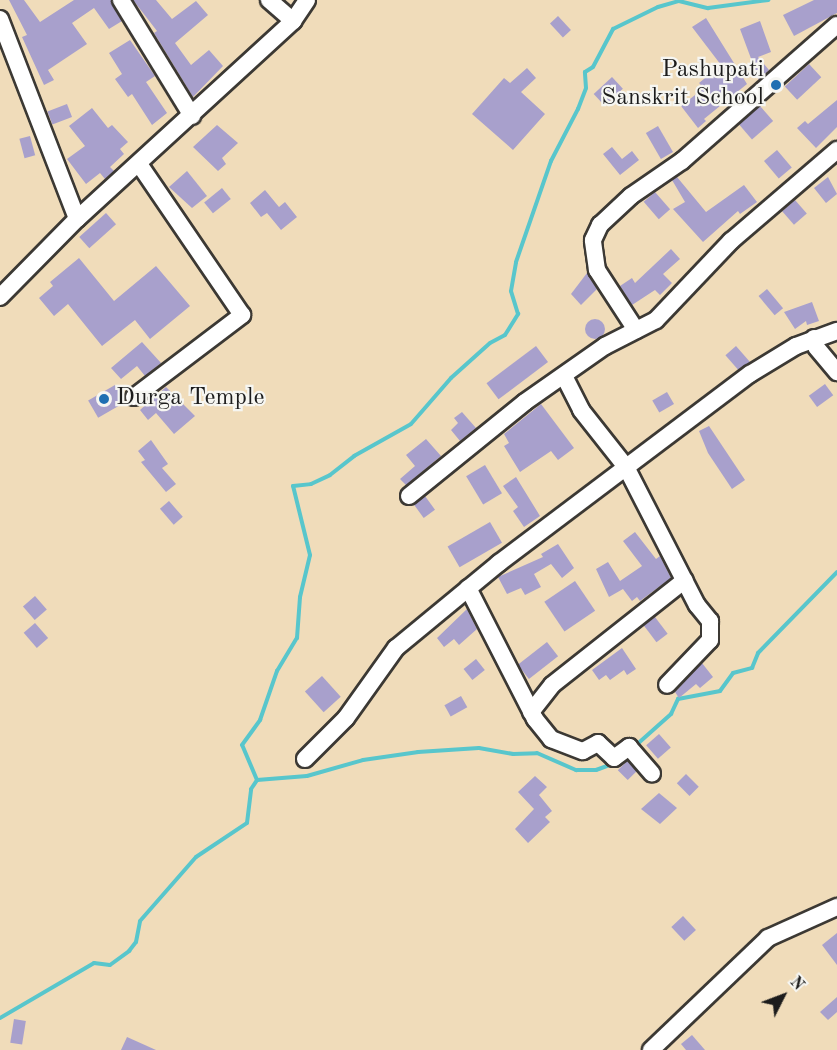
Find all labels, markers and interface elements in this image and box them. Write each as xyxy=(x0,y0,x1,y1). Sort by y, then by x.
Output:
place label: Pashupati Sanskrit School xyxy=(601,57,764,113)
marker: Pashupati Sanskrit School xyxy=(769,78,783,92)
place label: Durga Temple xyxy=(116,385,264,413)
marker: Durga Temple xyxy=(97,392,111,406)
north arrow xyxy=(753,966,813,1026)
text: N xyxy=(786,974,806,994)

